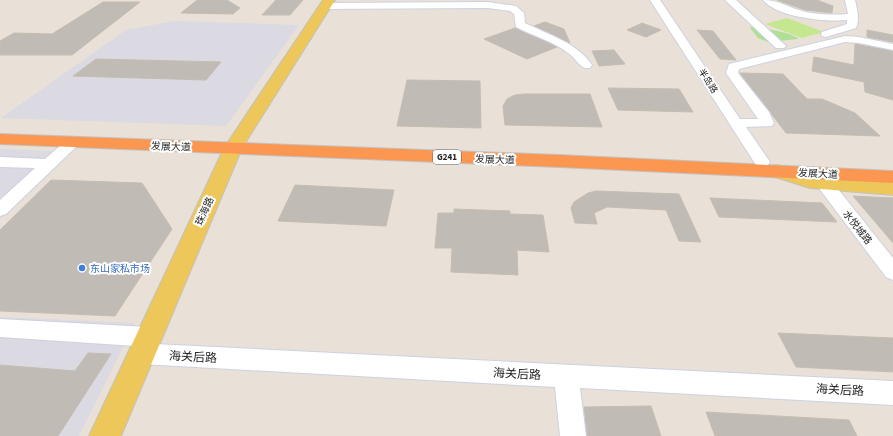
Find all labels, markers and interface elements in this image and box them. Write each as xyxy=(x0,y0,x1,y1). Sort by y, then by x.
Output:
street label: 半岛路 xyxy=(695,66,720,96)
street label: 发展大道 xyxy=(151,139,191,155)
road number: G241 xyxy=(433,150,461,164)
street label: 发展大道 xyxy=(475,152,515,168)
street label: 发展大道 xyxy=(798,166,838,182)
street label: 珠海路 xyxy=(192,195,217,228)
street label: 水悦城路 xyxy=(839,208,875,248)
place label: 东山家私市场 xyxy=(90,262,150,276)
marker: 东山家私市场 xyxy=(77,263,87,273)
street label: 海关后路 xyxy=(169,348,217,367)
street label: 海关后路 xyxy=(493,365,541,384)
street label: 海关后路 xyxy=(816,381,864,400)

